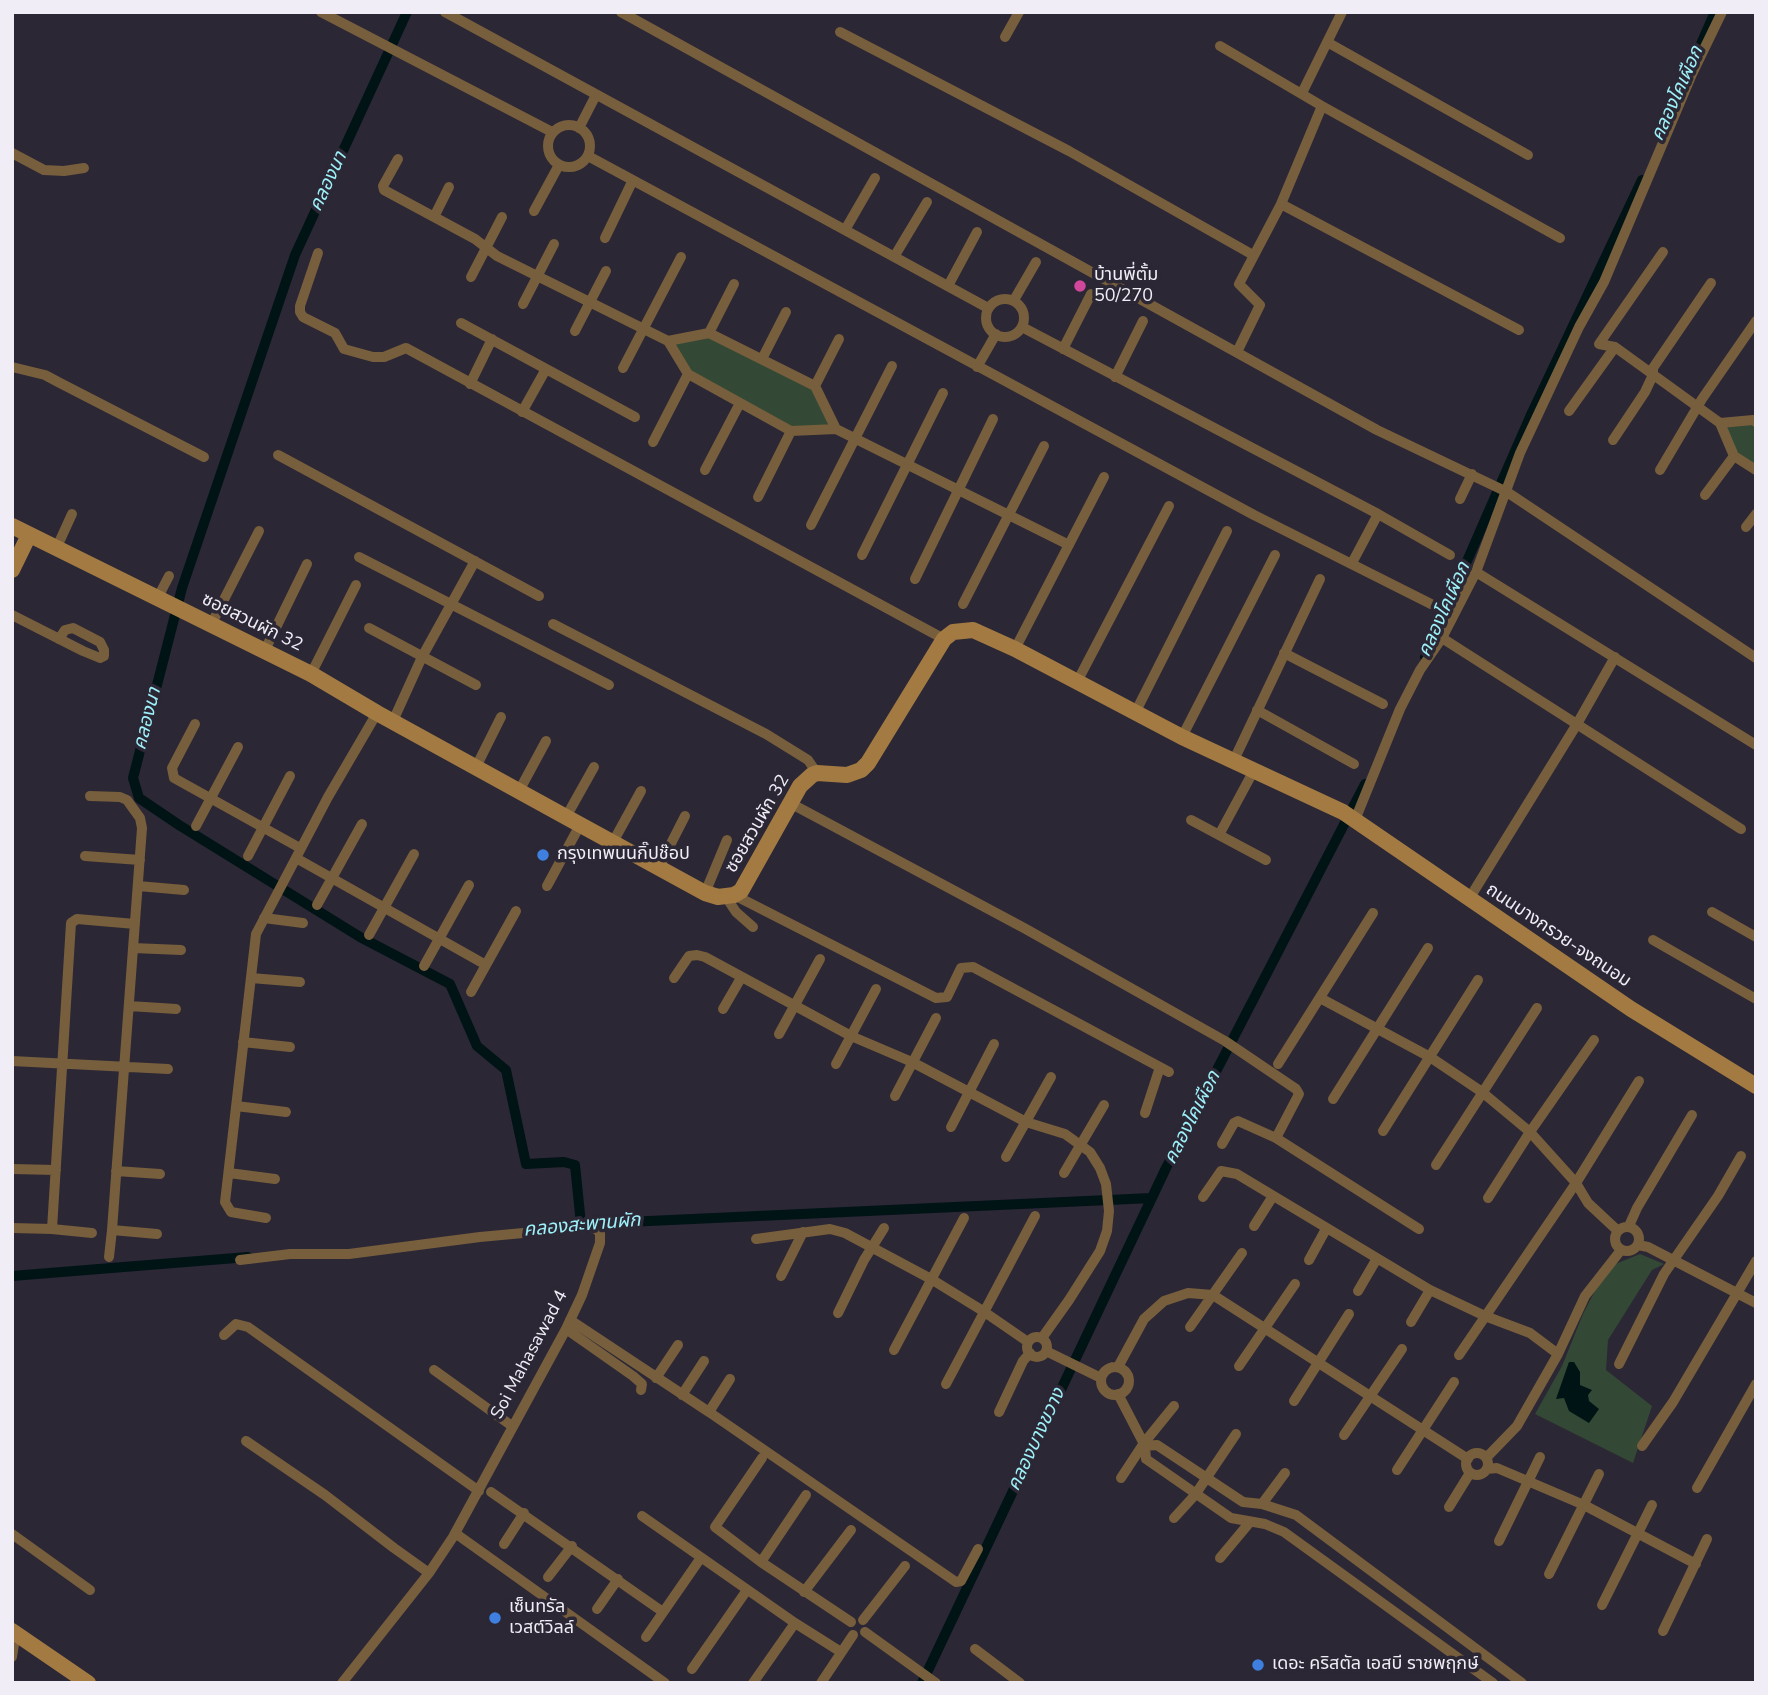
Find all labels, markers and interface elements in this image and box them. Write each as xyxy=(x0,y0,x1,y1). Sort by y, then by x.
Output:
water label: คลองโคเผือก xyxy=(1647,43,1709,145)
water label: คลองนา xyxy=(305,149,353,215)
place label: บ้านพี่ตั้ม 50/270 xyxy=(1094,265,1158,308)
marker: บ้านพี่ตั้ม 50/270 xyxy=(1072,278,1088,294)
water label: คลองโคเผือก xyxy=(1414,559,1476,661)
street label: ซอยสวนผัก 32 xyxy=(198,589,306,657)
water label: คลองนา xyxy=(129,686,167,752)
street label: ซอยสวนผัก 32 xyxy=(721,771,795,877)
place label: กรุงเทพนนกิ๊ปช๊อป xyxy=(557,844,690,866)
marker: กรุงเทพนนกิ๊ปช๊อป xyxy=(535,847,551,863)
street label: ถนนบางกรวย-จงถนอม xyxy=(1481,880,1635,992)
water label: คลองโคเผือก xyxy=(1160,1068,1226,1168)
water label: คลองสะพานผัก xyxy=(523,1210,641,1242)
street label: Soi Mahasawad 4 xyxy=(487,1287,573,1423)
water label: คลองบางขวาง xyxy=(1003,1385,1071,1495)
place label: เซ็นทรัล เวสต์วิลล์ xyxy=(509,1597,574,1640)
marker: เซ็นทรัล เวสต์วิลล์ xyxy=(487,1610,503,1626)
place label: เดอะ คริสตัล เอสบี ราชพฤกษ์ xyxy=(1272,1654,1479,1676)
marker: เดอะ คริสตัล เอสบี ราชพฤกษ์ xyxy=(1250,1657,1266,1673)

